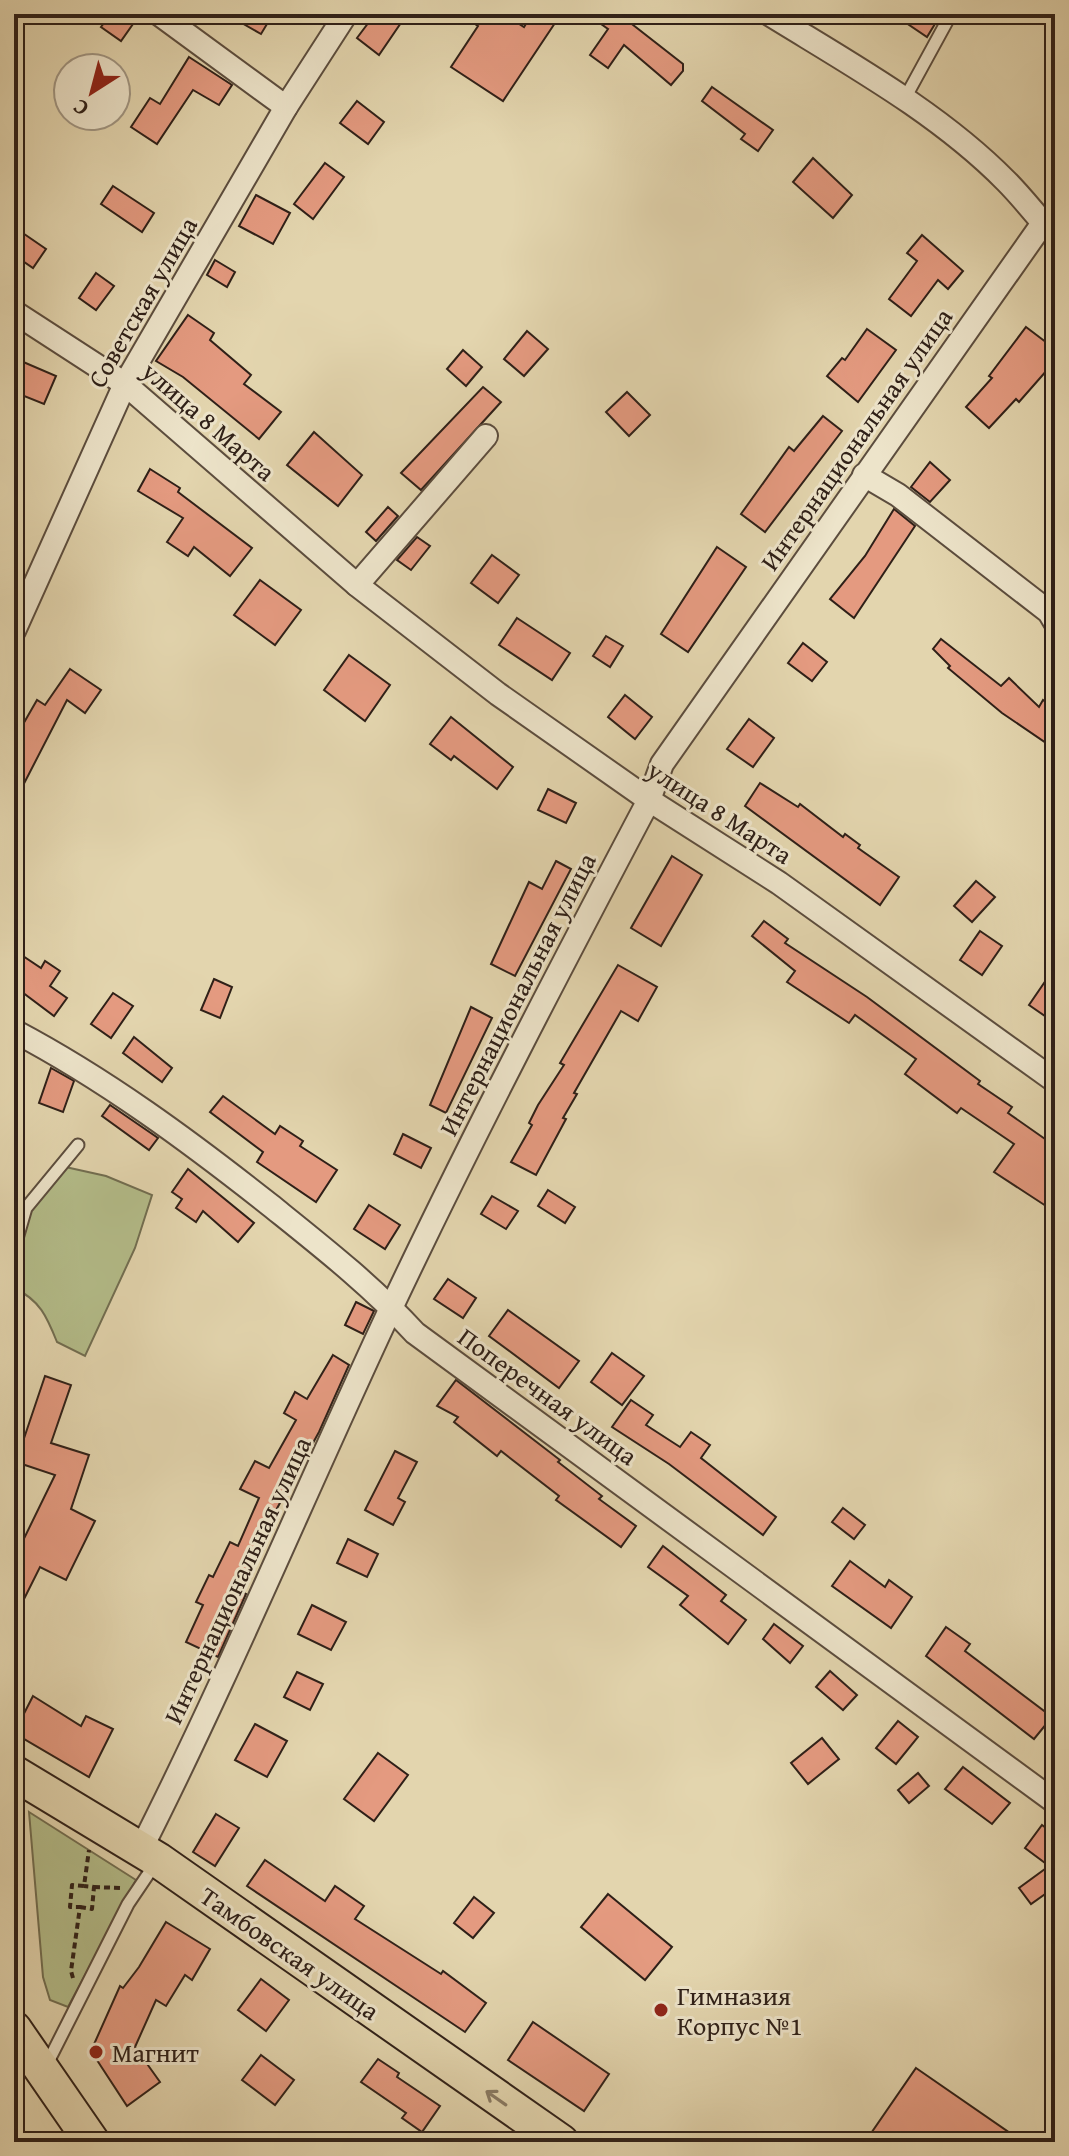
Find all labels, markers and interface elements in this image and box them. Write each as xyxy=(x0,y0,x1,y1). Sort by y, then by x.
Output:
north arrow xyxy=(52,52,132,132)
text: С xyxy=(66,92,95,125)
street label: Советская улица xyxy=(77,209,207,395)
street label: Интернациональная улица xyxy=(750,299,962,578)
street label: улица 8 Марта xyxy=(133,351,285,491)
street label: улица 8 Марта xyxy=(639,750,801,874)
street label: Интернациональная улица xyxy=(429,845,606,1142)
street label: Поперечная улица xyxy=(450,1317,646,1475)
street label: Интернациональная улица xyxy=(153,1429,321,1730)
street label: Тамбовская улица xyxy=(192,1876,388,2030)
place label: Гимназия Корпус №1 xyxy=(677,1976,803,2045)
marker: Гимназия Корпус №1 xyxy=(652,2001,670,2019)
place label: Магнит xyxy=(112,2033,199,2072)
marker: Магнит xyxy=(87,2043,105,2061)
one-way arrow xyxy=(486,2090,508,2106)

